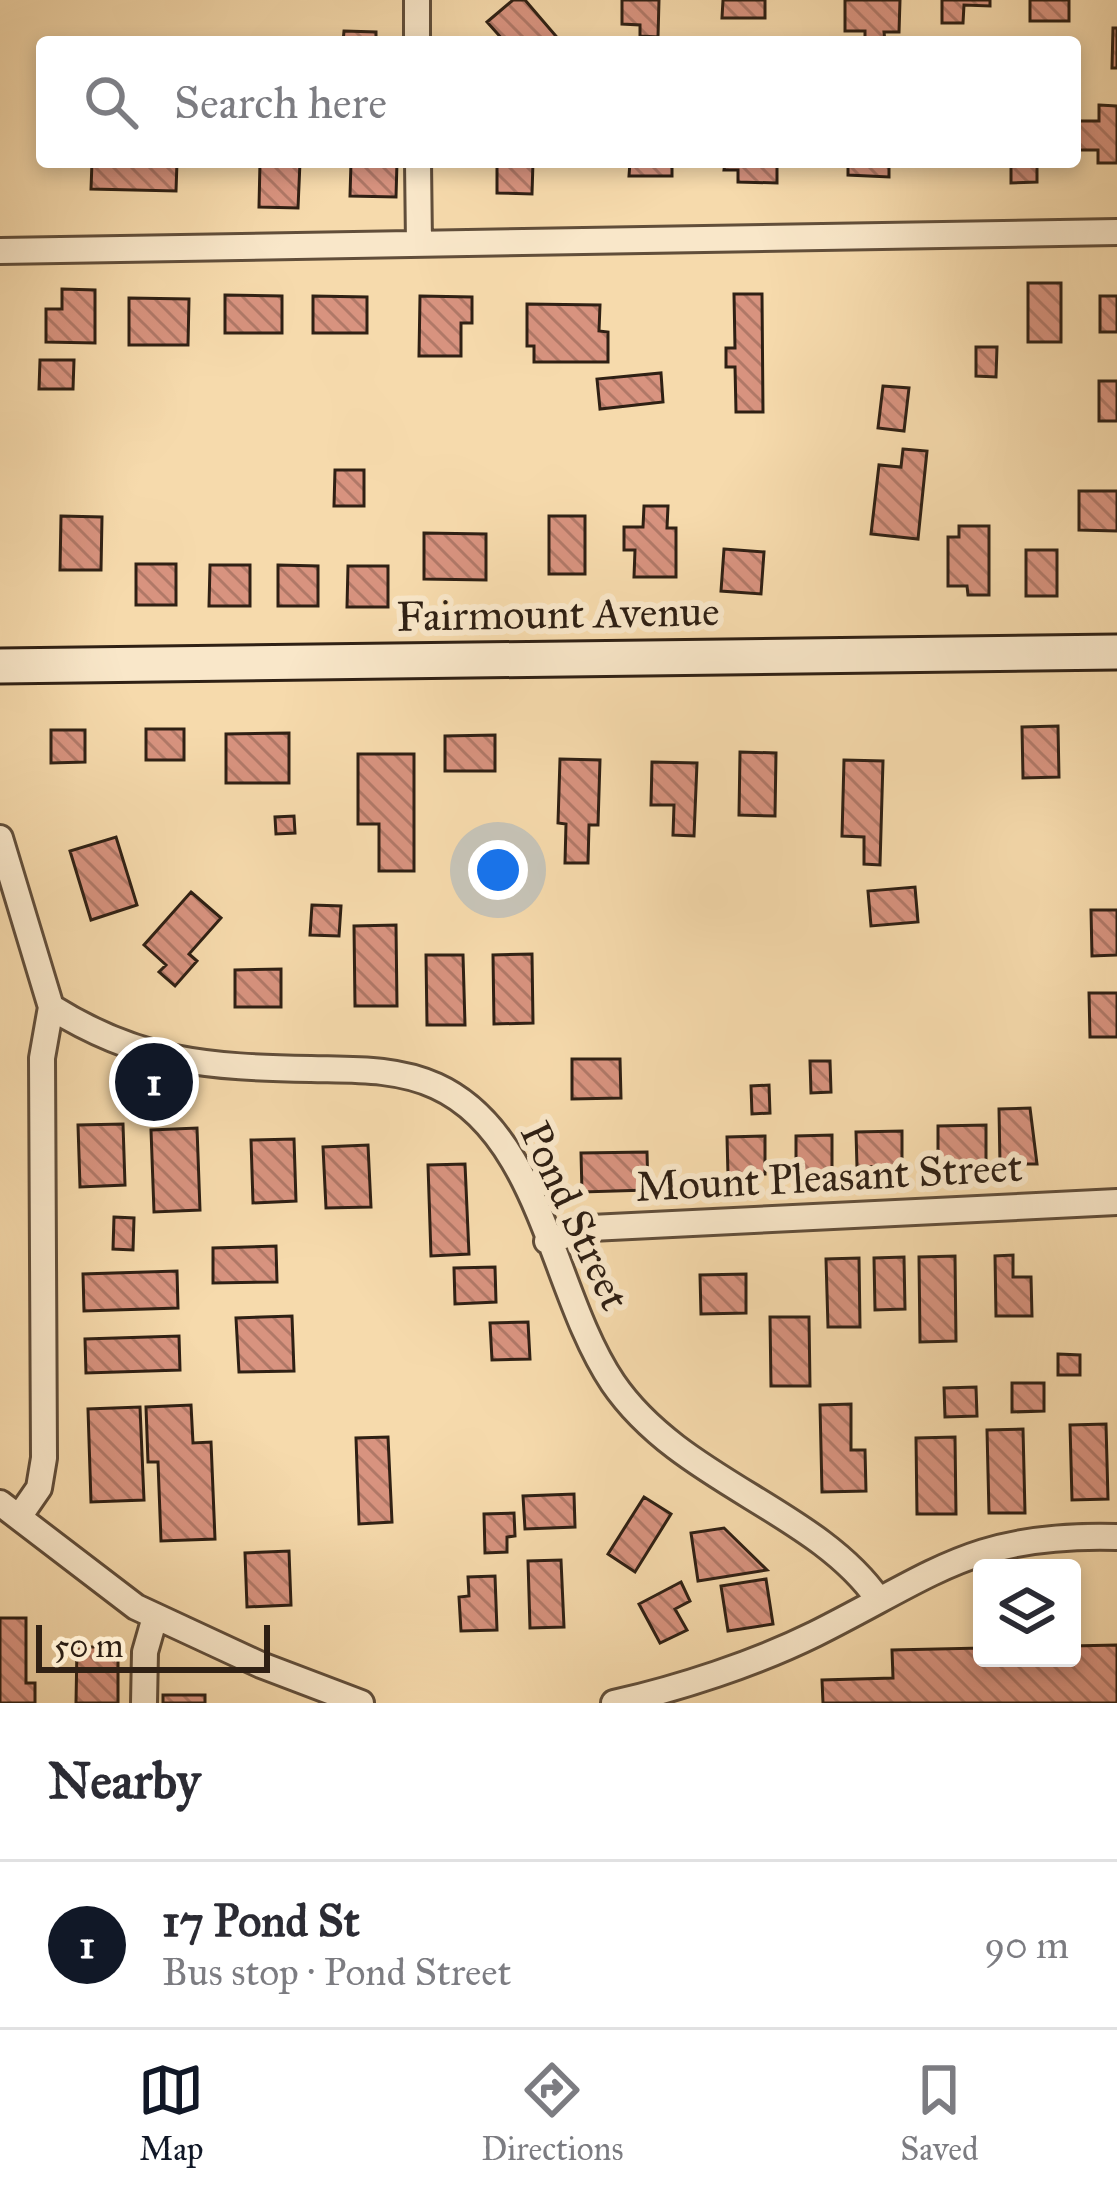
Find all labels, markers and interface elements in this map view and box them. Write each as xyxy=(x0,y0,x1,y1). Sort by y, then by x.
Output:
search box xyxy=(36,36,1081,168)
icon: search xyxy=(78,69,144,135)
text: Search here xyxy=(174,75,387,130)
street label: Fairmount Avenue xyxy=(396,585,720,643)
your location xyxy=(468,840,528,900)
pin: 1 xyxy=(115,1037,193,1127)
street label: Pond Street xyxy=(509,1114,641,1319)
street label: Mount Pleasant Street xyxy=(634,1141,1024,1213)
map controls xyxy=(973,1559,1081,1667)
button: layers xyxy=(973,1559,1081,1667)
scale bar xyxy=(36,1619,270,1672)
text: 50 m xyxy=(54,1626,123,1666)
text: Nearby xyxy=(48,1750,200,1812)
text: 17 Pond St xyxy=(162,1893,360,1948)
text: 1 xyxy=(79,1921,95,1969)
text: 90 m xyxy=(984,1921,1069,1969)
text: Bus stop · Pond Street xyxy=(162,1948,511,1996)
tab: Map xyxy=(138,2057,204,2169)
tab: Directions xyxy=(481,2057,623,2169)
tab: Saved xyxy=(900,2057,979,2169)

